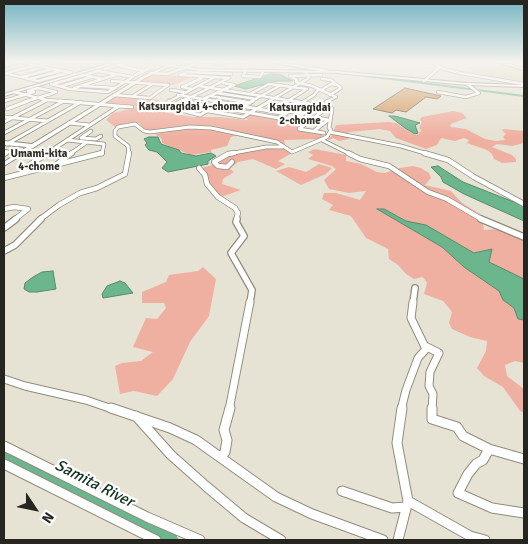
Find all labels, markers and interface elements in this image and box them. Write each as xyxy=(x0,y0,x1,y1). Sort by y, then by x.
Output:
district label: Katsuragidai 4-chome xyxy=(138,100,244,114)
district label: Katsuragidai 2-chome xyxy=(269,101,331,127)
district label: Umami-kita 4-chome xyxy=(11,147,67,173)
water label: Samita River xyxy=(51,456,137,512)
north arrow xyxy=(10,484,60,534)
text: N xyxy=(38,509,58,526)

